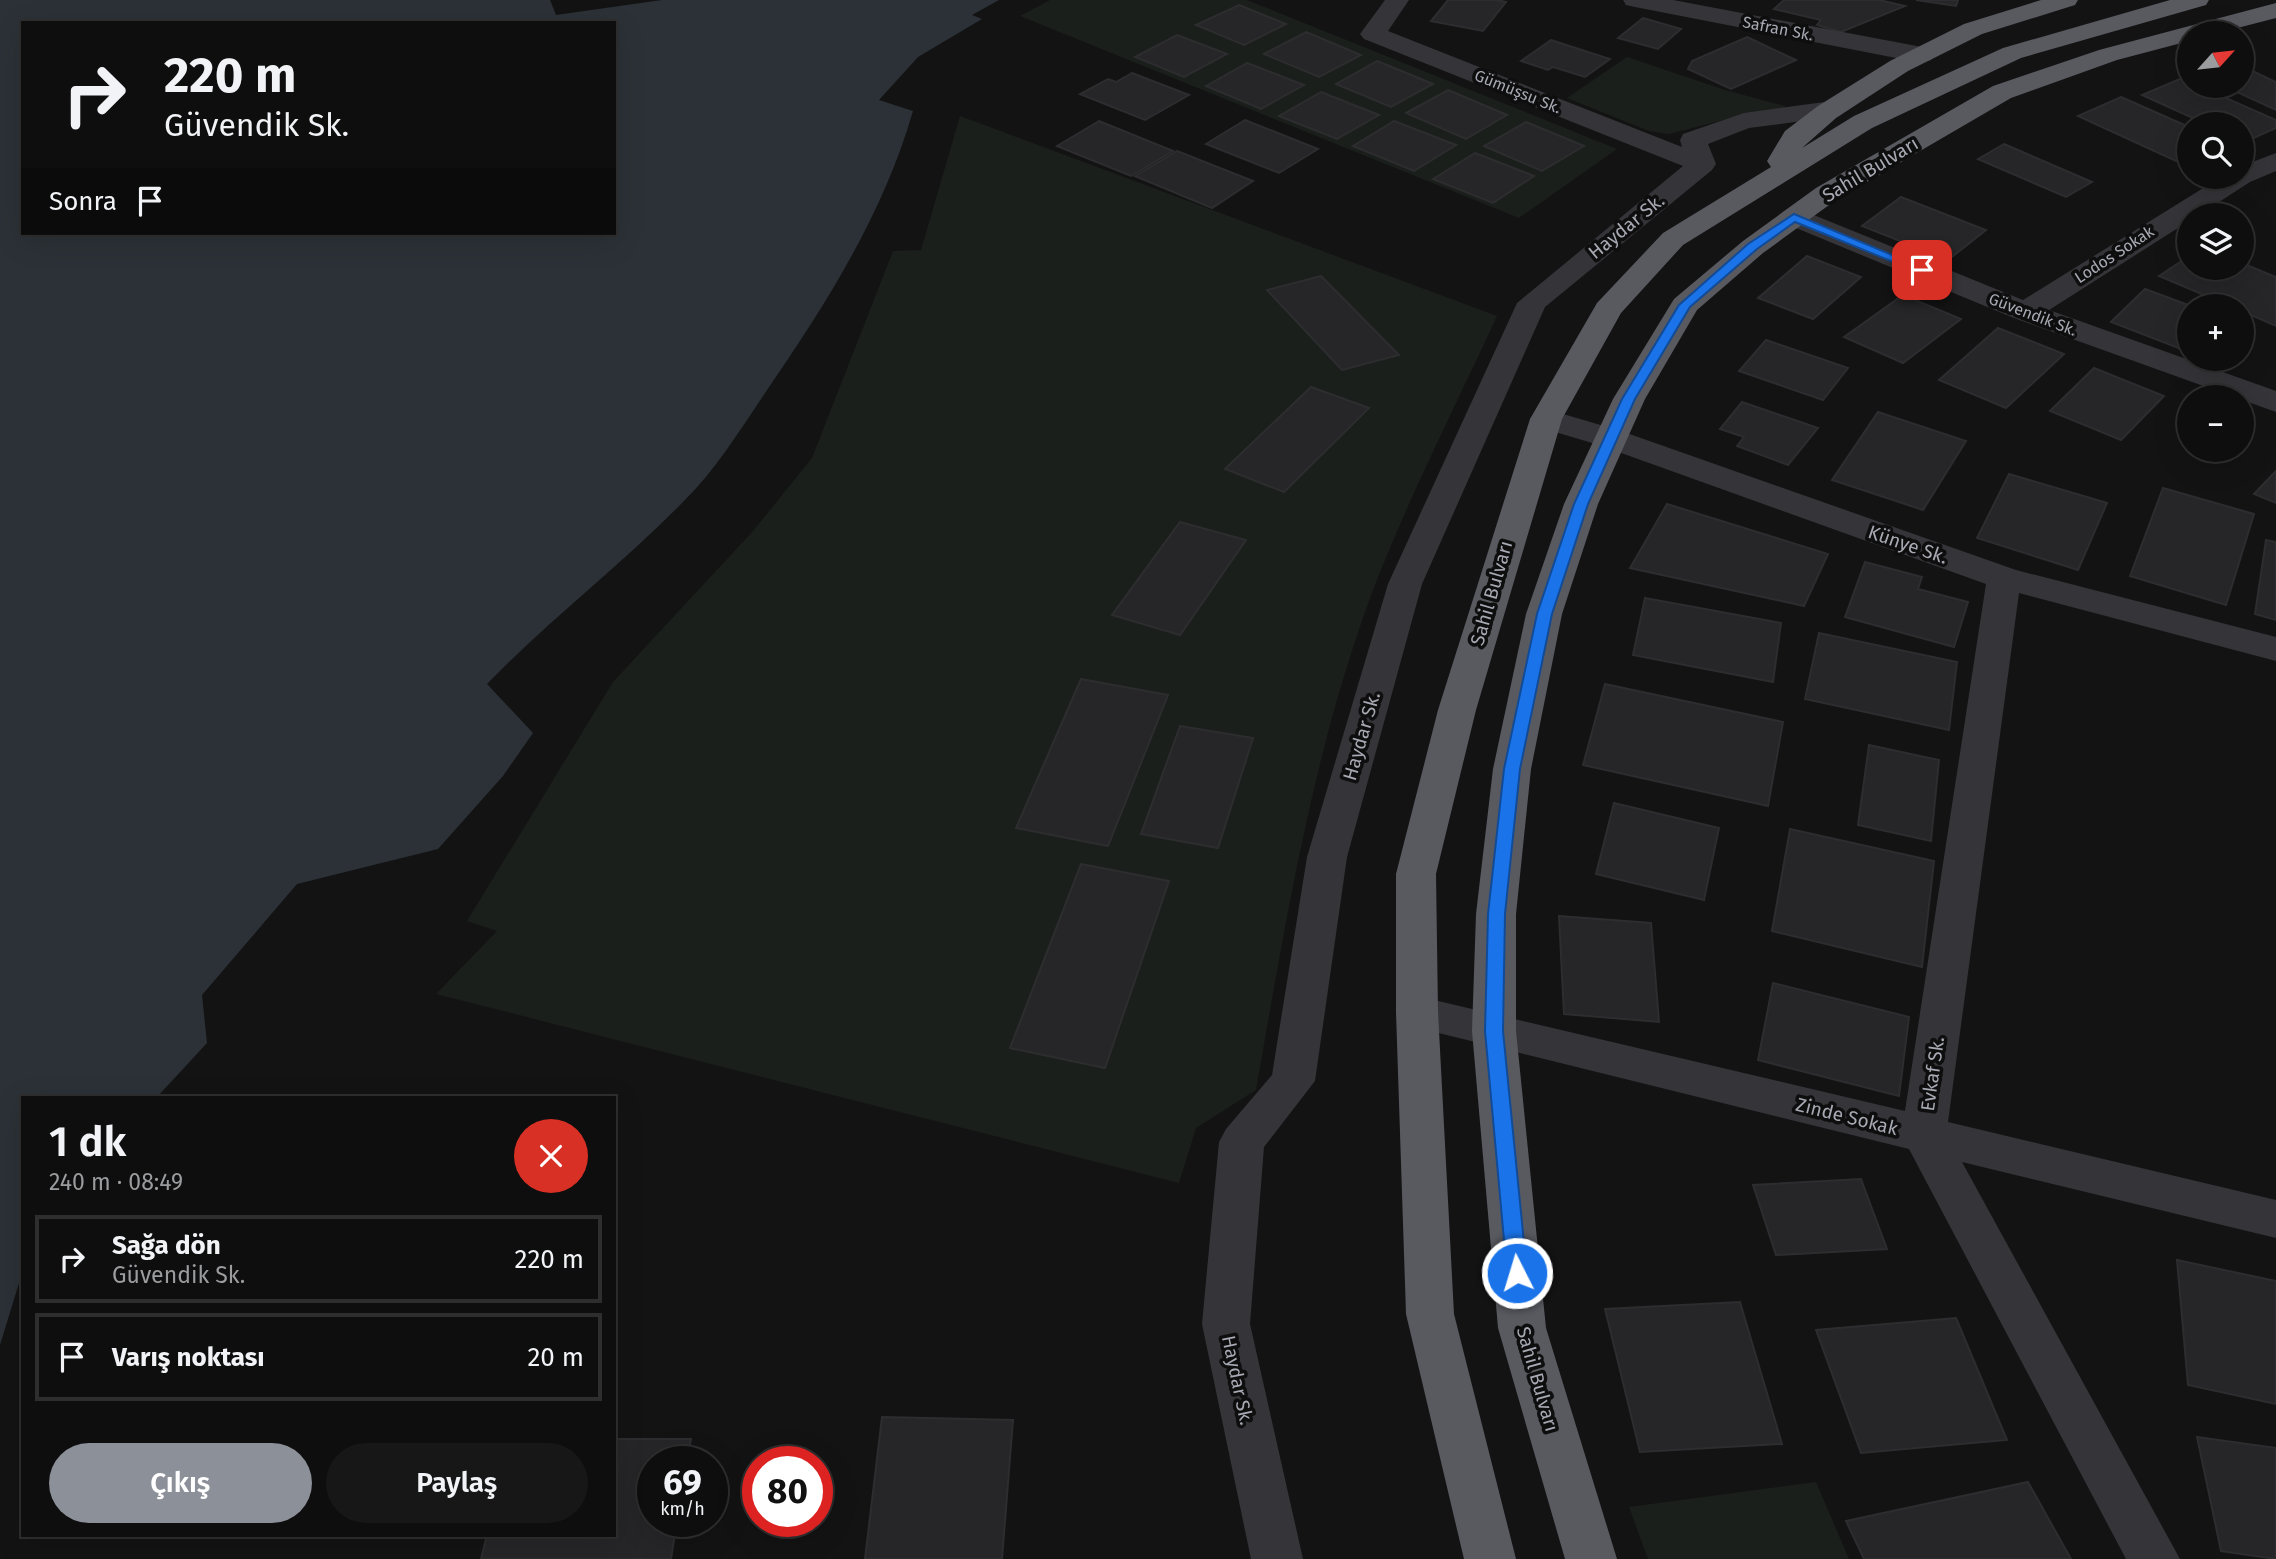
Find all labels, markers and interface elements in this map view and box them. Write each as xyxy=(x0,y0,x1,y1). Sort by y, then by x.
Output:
street label: Safran Sk. xyxy=(1741,12,1815,45)
north arrow xyxy=(2177,21,2254,98)
map controls xyxy=(2177,21,2254,462)
text: 220 m xyxy=(164,46,296,105)
icon: right xyxy=(49,49,140,140)
street label: Gümüşsu Sk. xyxy=(1471,65,1564,118)
text: Güvendik Sk. xyxy=(164,106,349,144)
button: search xyxy=(2177,112,2254,189)
street label: Sahil Bulvarı xyxy=(1818,132,1922,207)
icon: arrive xyxy=(131,182,169,220)
text: Sonra xyxy=(49,186,117,217)
street label: Haydar Sk. xyxy=(1584,189,1669,264)
button: layers xyxy=(2177,203,2254,280)
street label: Lodos Sokak xyxy=(2071,221,2158,287)
pin xyxy=(1892,240,1952,300)
icon: arrive xyxy=(1903,251,1941,289)
street label: Güvendik Sk. xyxy=(1986,289,2080,340)
button: + xyxy=(2177,294,2254,371)
button: − xyxy=(2177,385,2254,462)
street label: Künye Sk. xyxy=(1865,520,1951,569)
street label: Sahil Bulvarı xyxy=(1466,538,1517,648)
street label: Haydar Sk. xyxy=(1338,689,1385,783)
street label: Evkaf Sk. xyxy=(1916,1035,1949,1113)
street label: Zinde Sokak xyxy=(1794,1093,1900,1140)
text: 1 dk xyxy=(49,1117,126,1167)
button: close xyxy=(514,1119,588,1193)
text: 240 m · 08:49 xyxy=(49,1168,183,1196)
text: Sağa dön xyxy=(112,1230,221,1261)
position arrow xyxy=(1480,1236,1554,1310)
icon: right xyxy=(53,1240,91,1278)
text: 220 m xyxy=(515,1244,584,1275)
text: Güvendik Sk. xyxy=(112,1261,245,1289)
street label: Sahil Bulvarı xyxy=(1512,1324,1563,1434)
street label: Haydar Sk. xyxy=(1217,1333,1258,1427)
icon: arrive xyxy=(53,1338,91,1376)
text: Varış noktası xyxy=(112,1342,265,1373)
text: 20 m xyxy=(527,1342,584,1373)
button: Çıkış xyxy=(49,1443,312,1523)
button: Paylaş xyxy=(326,1443,588,1523)
speed limit sign: 80 xyxy=(742,1446,833,1537)
text: 69 xyxy=(663,1461,702,1503)
text: km/h xyxy=(660,1498,705,1520)

